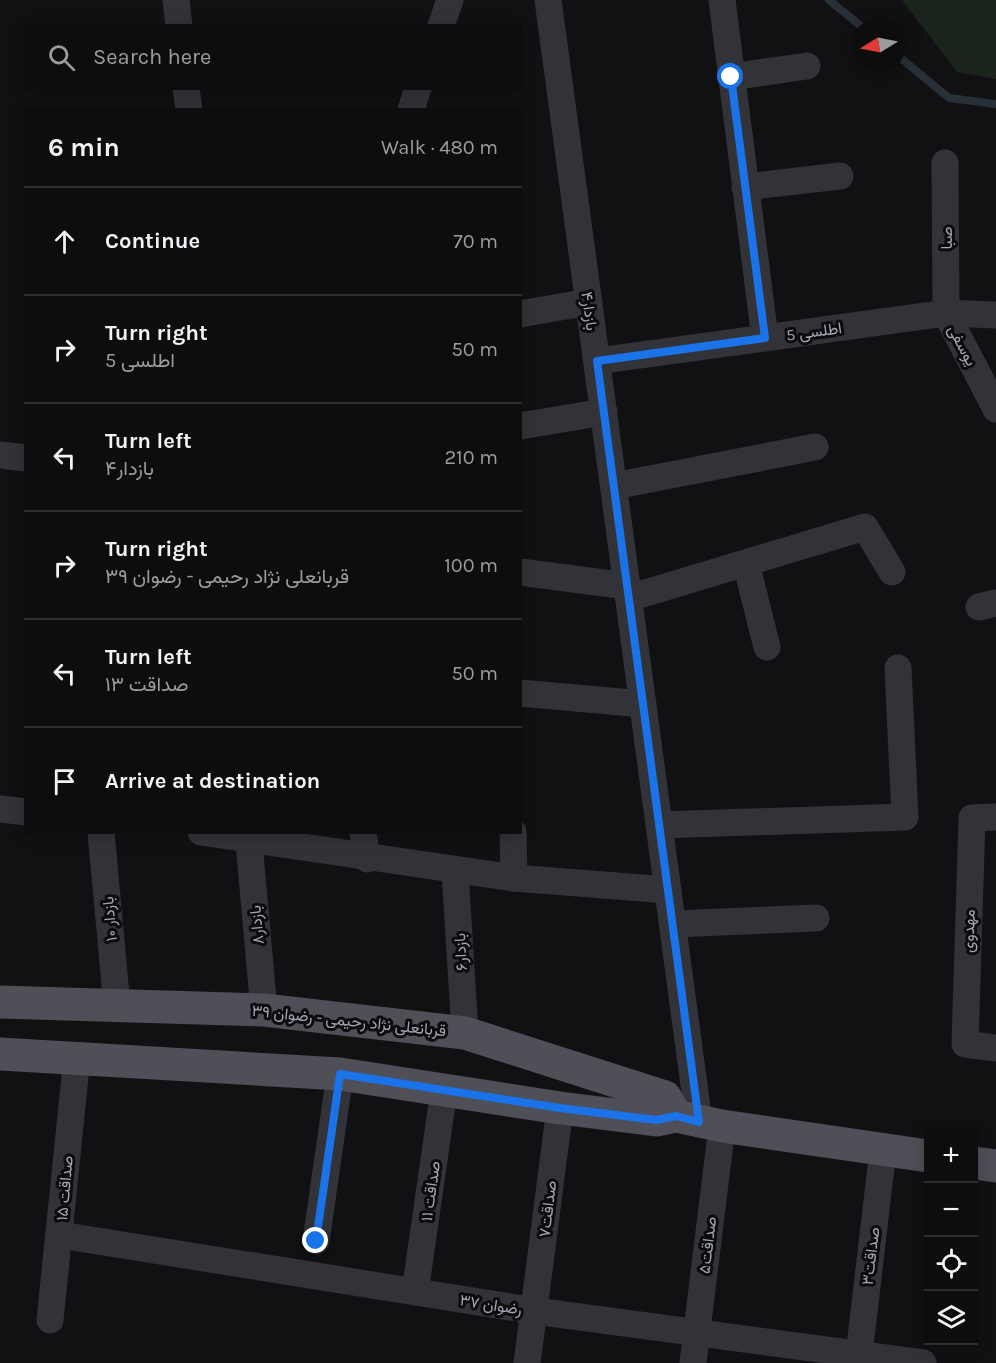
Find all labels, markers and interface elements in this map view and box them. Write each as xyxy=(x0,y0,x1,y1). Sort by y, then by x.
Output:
north arrow xyxy=(852,18,906,72)
search box xyxy=(24,24,522,90)
icon: search xyxy=(45,41,78,74)
text: Search here xyxy=(93,44,211,70)
route start xyxy=(717,63,743,89)
text: 6 min xyxy=(48,132,120,163)
text: Walk · 480 m xyxy=(381,136,498,159)
icon: ahead xyxy=(48,225,81,258)
street label: صبا xyxy=(937,226,956,250)
text: Continue xyxy=(105,228,200,254)
text: 70 m xyxy=(453,230,498,253)
street label: بازدار۴ xyxy=(576,290,602,332)
street label: اطلسی 5 xyxy=(785,318,843,346)
text: Turn right xyxy=(105,320,208,346)
street label: یوسفی xyxy=(943,321,981,370)
icon: right xyxy=(48,333,81,366)
text: 50 m xyxy=(451,338,498,361)
text: اطلسی 5 xyxy=(105,349,175,372)
text: Turn left xyxy=(105,428,192,454)
icon: left xyxy=(48,441,81,474)
text: 210 m xyxy=(444,446,498,469)
text: بازدار۴ xyxy=(105,457,154,480)
text: Turn right xyxy=(105,536,208,562)
icon: right xyxy=(48,549,81,582)
text: 100 m xyxy=(444,554,498,577)
text: قربانعلی نژاد رحیمی - رضوان ۳۹ xyxy=(105,565,349,588)
text: Turn left xyxy=(105,644,192,670)
icon: left xyxy=(48,657,81,690)
text: 50 m xyxy=(451,662,498,685)
text: صداقت ۱۳ xyxy=(105,673,188,696)
icon: arrive xyxy=(48,765,81,798)
text: Arrive at destination xyxy=(105,768,320,794)
street label: بازدار ۱۰ xyxy=(98,896,122,942)
street label: بازدار۸ xyxy=(245,904,269,945)
street label: مهدوی xyxy=(958,909,980,953)
street label: بازدار۶ xyxy=(450,933,472,971)
street label: قربانعلی نژاد رحیمی - رضوان ۳۹ xyxy=(251,1001,447,1041)
map controls xyxy=(924,1129,978,1345)
button: + xyxy=(924,1129,978,1183)
street label: صداقت ۱۵ xyxy=(52,1155,77,1222)
street label: صداقت ۱۱ xyxy=(417,1160,444,1223)
street label: صداقت۷ xyxy=(535,1180,560,1239)
button: − xyxy=(924,1183,978,1237)
street label: صداقت۵ xyxy=(695,1216,720,1275)
street label: صداقت۳ xyxy=(858,1226,883,1286)
route end xyxy=(302,1227,328,1253)
button: locate xyxy=(924,1237,978,1291)
street label: رضوان ۳۷ xyxy=(458,1290,524,1320)
button: layers xyxy=(924,1291,978,1345)

